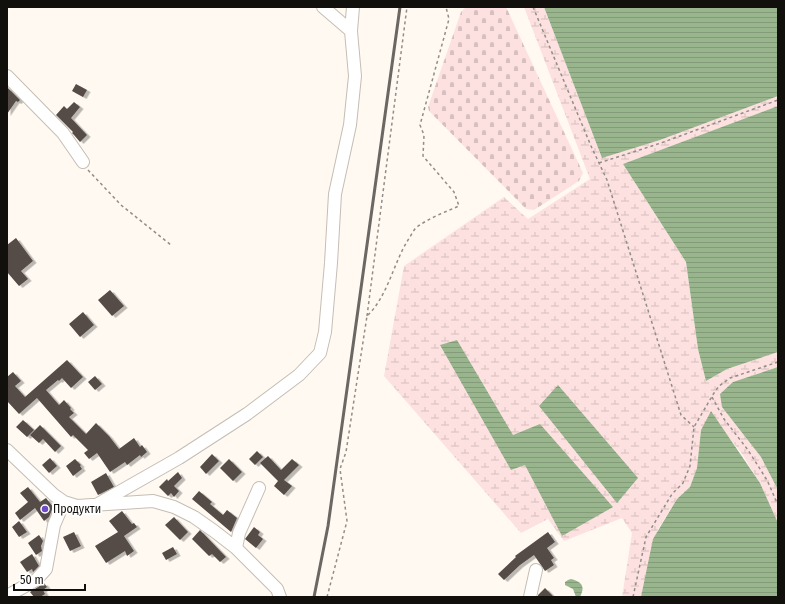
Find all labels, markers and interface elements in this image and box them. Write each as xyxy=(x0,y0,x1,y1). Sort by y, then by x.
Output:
place label: Продукти xyxy=(53,502,101,516)
marker: Продукти xyxy=(40,504,50,514)
scale bar xyxy=(14,566,85,592)
text: 50 m xyxy=(20,573,44,587)

